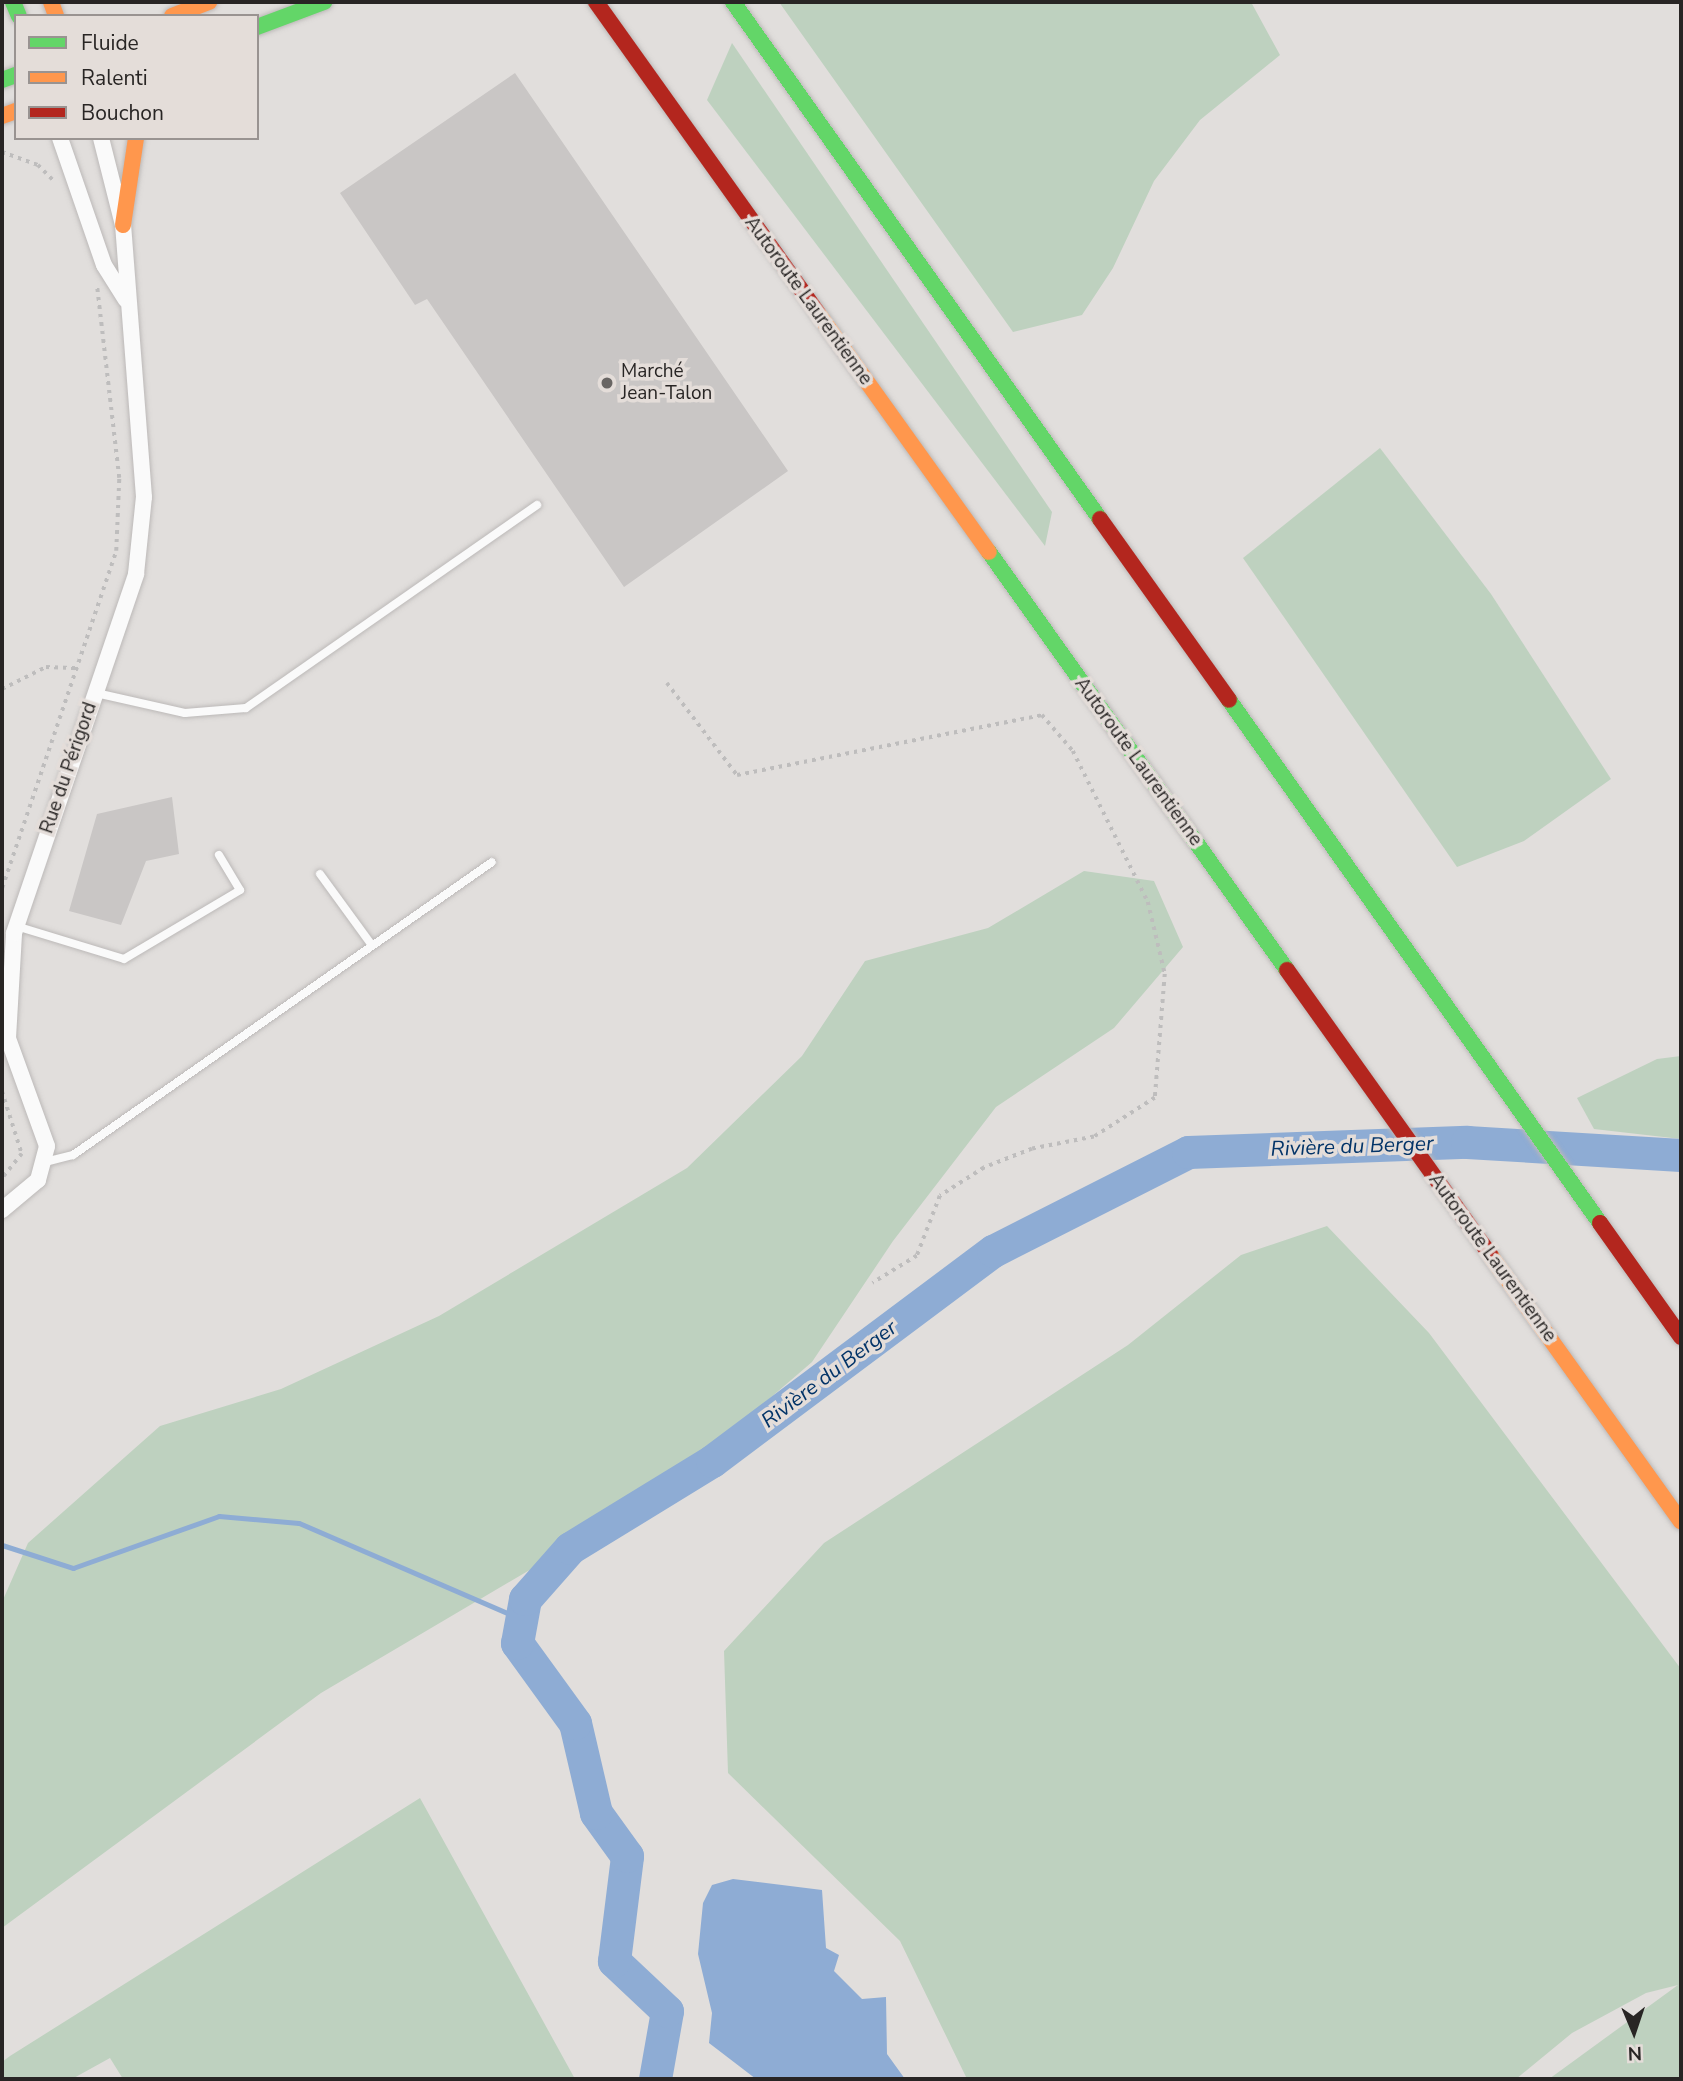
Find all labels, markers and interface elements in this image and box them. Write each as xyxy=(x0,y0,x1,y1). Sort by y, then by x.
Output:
legend xyxy=(14,14,259,140)
text: Fluide xyxy=(81,29,139,57)
text: Ralenti xyxy=(81,64,148,92)
text: Bouchon xyxy=(81,99,164,127)
street label: Autoroute Laurentienne xyxy=(739,212,877,390)
place label: Marché Jean-Talon xyxy=(621,361,712,405)
marker: Marché Jean-Talon xyxy=(599,375,615,391)
street label: Autoroute Laurentienne xyxy=(1069,673,1207,851)
street label: Rue du Périgord xyxy=(36,699,102,837)
water label: Rivière du Berger xyxy=(1270,1131,1434,1161)
street label: Autoroute Laurentienne xyxy=(1423,1169,1561,1347)
water label: Rivière du Berger xyxy=(756,1315,902,1433)
north arrow xyxy=(1599,1997,1669,2067)
text: N xyxy=(1627,2040,1642,2066)

